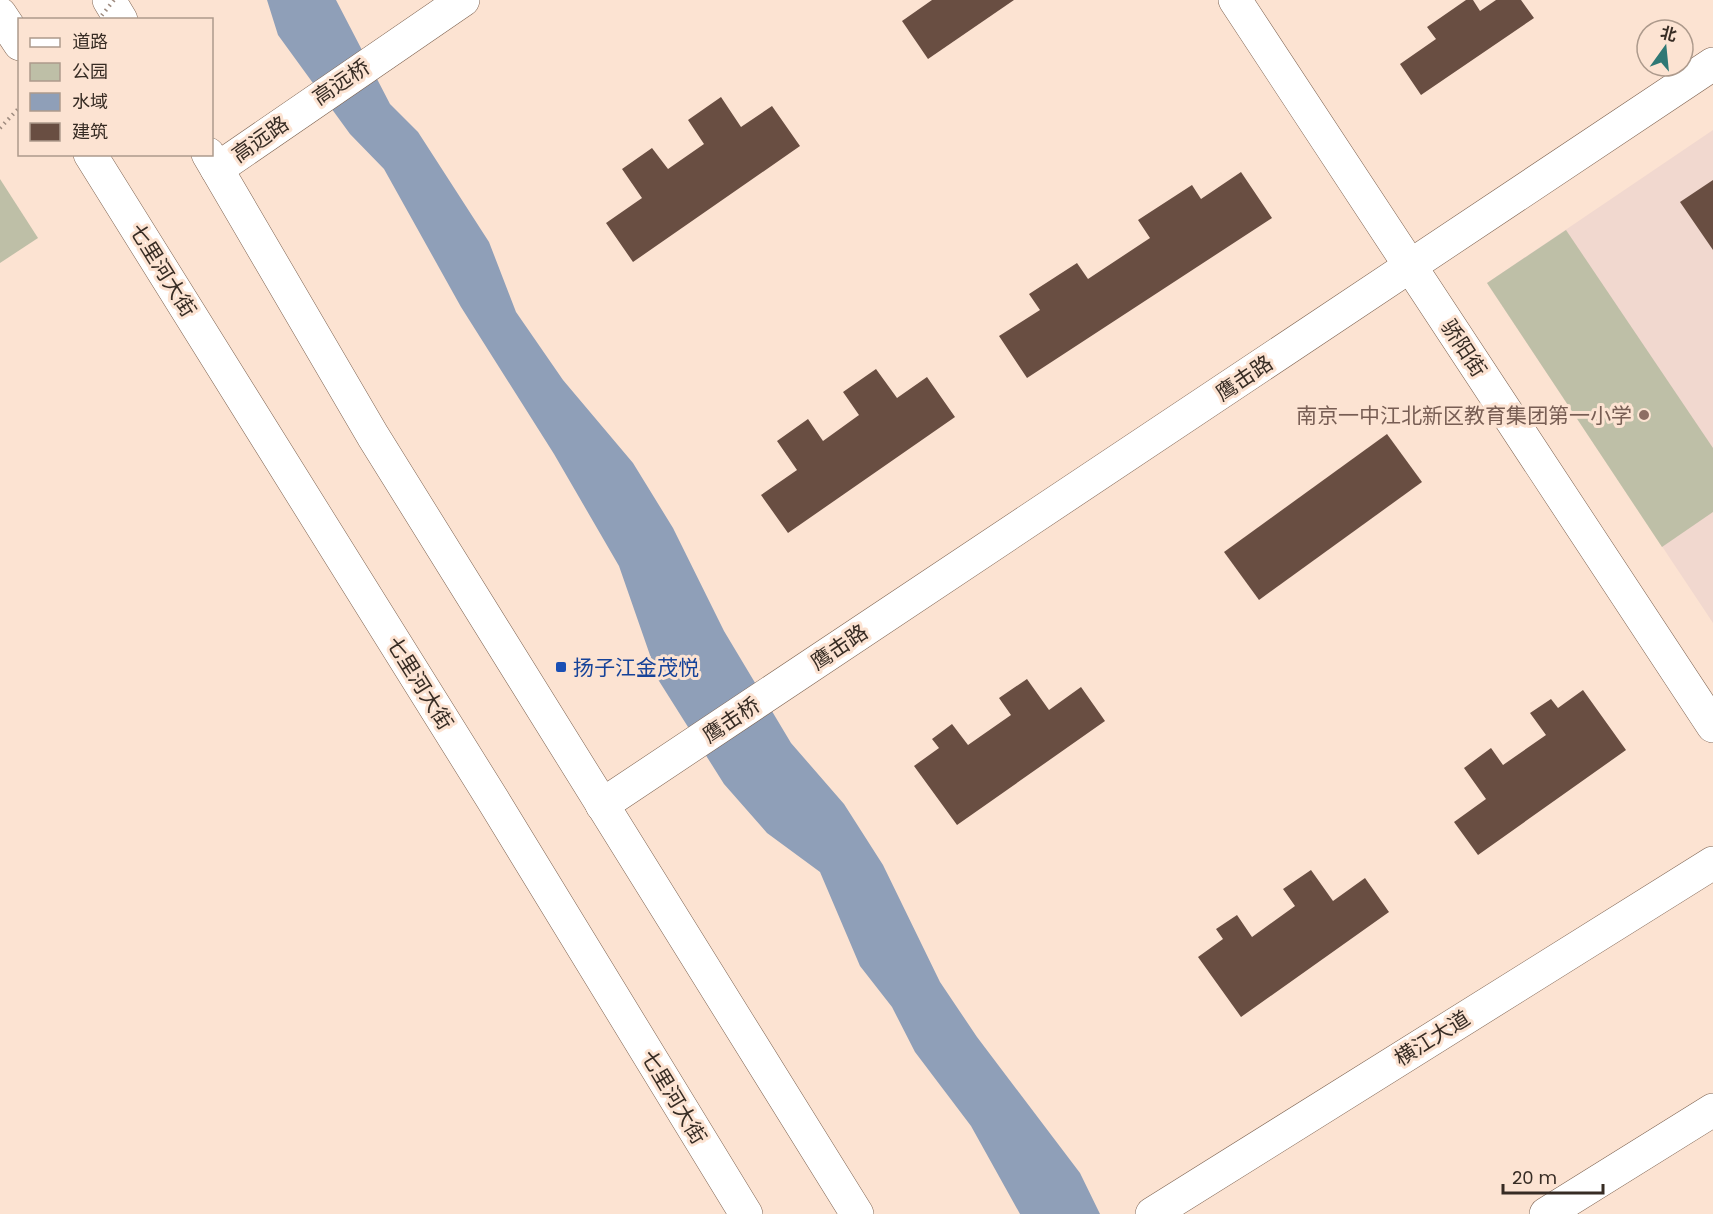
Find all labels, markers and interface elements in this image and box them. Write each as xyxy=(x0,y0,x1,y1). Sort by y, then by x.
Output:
legend xyxy=(18,18,213,156)
north arrow xyxy=(1635,18,1695,78)
text: 北 xyxy=(1658,21,1679,47)
text: 道路 xyxy=(72,29,108,54)
street label: 高远桥 xyxy=(307,52,375,112)
text: 公园 xyxy=(72,59,108,84)
text: 水域 xyxy=(72,89,108,114)
street label: 高远路 xyxy=(226,109,294,169)
text: 建筑 xyxy=(72,119,108,144)
street label: 七里河大街 xyxy=(123,218,203,322)
street label: 骄阳街 xyxy=(1435,314,1493,382)
street label: 鹰击路 xyxy=(1210,348,1278,408)
place label: 南京一中江北新区教育集团第一小学 xyxy=(1296,401,1632,430)
marker: 南京一中江北新区教育集团第一小学 xyxy=(1637,408,1651,422)
street label: 鹰击路 xyxy=(805,617,873,677)
street label: 七里河大街 xyxy=(380,631,460,735)
place label: 扬子江金茂悦 xyxy=(573,653,699,682)
marker: 扬子江金茂悦 xyxy=(554,660,568,674)
street label: 鹰击桥 xyxy=(697,690,765,750)
street label: 横江大道 xyxy=(1389,1003,1475,1073)
street label: 七里河大街 xyxy=(635,1045,713,1149)
scale bar xyxy=(1503,1157,1604,1195)
text: 20 m xyxy=(1512,1165,1557,1190)

